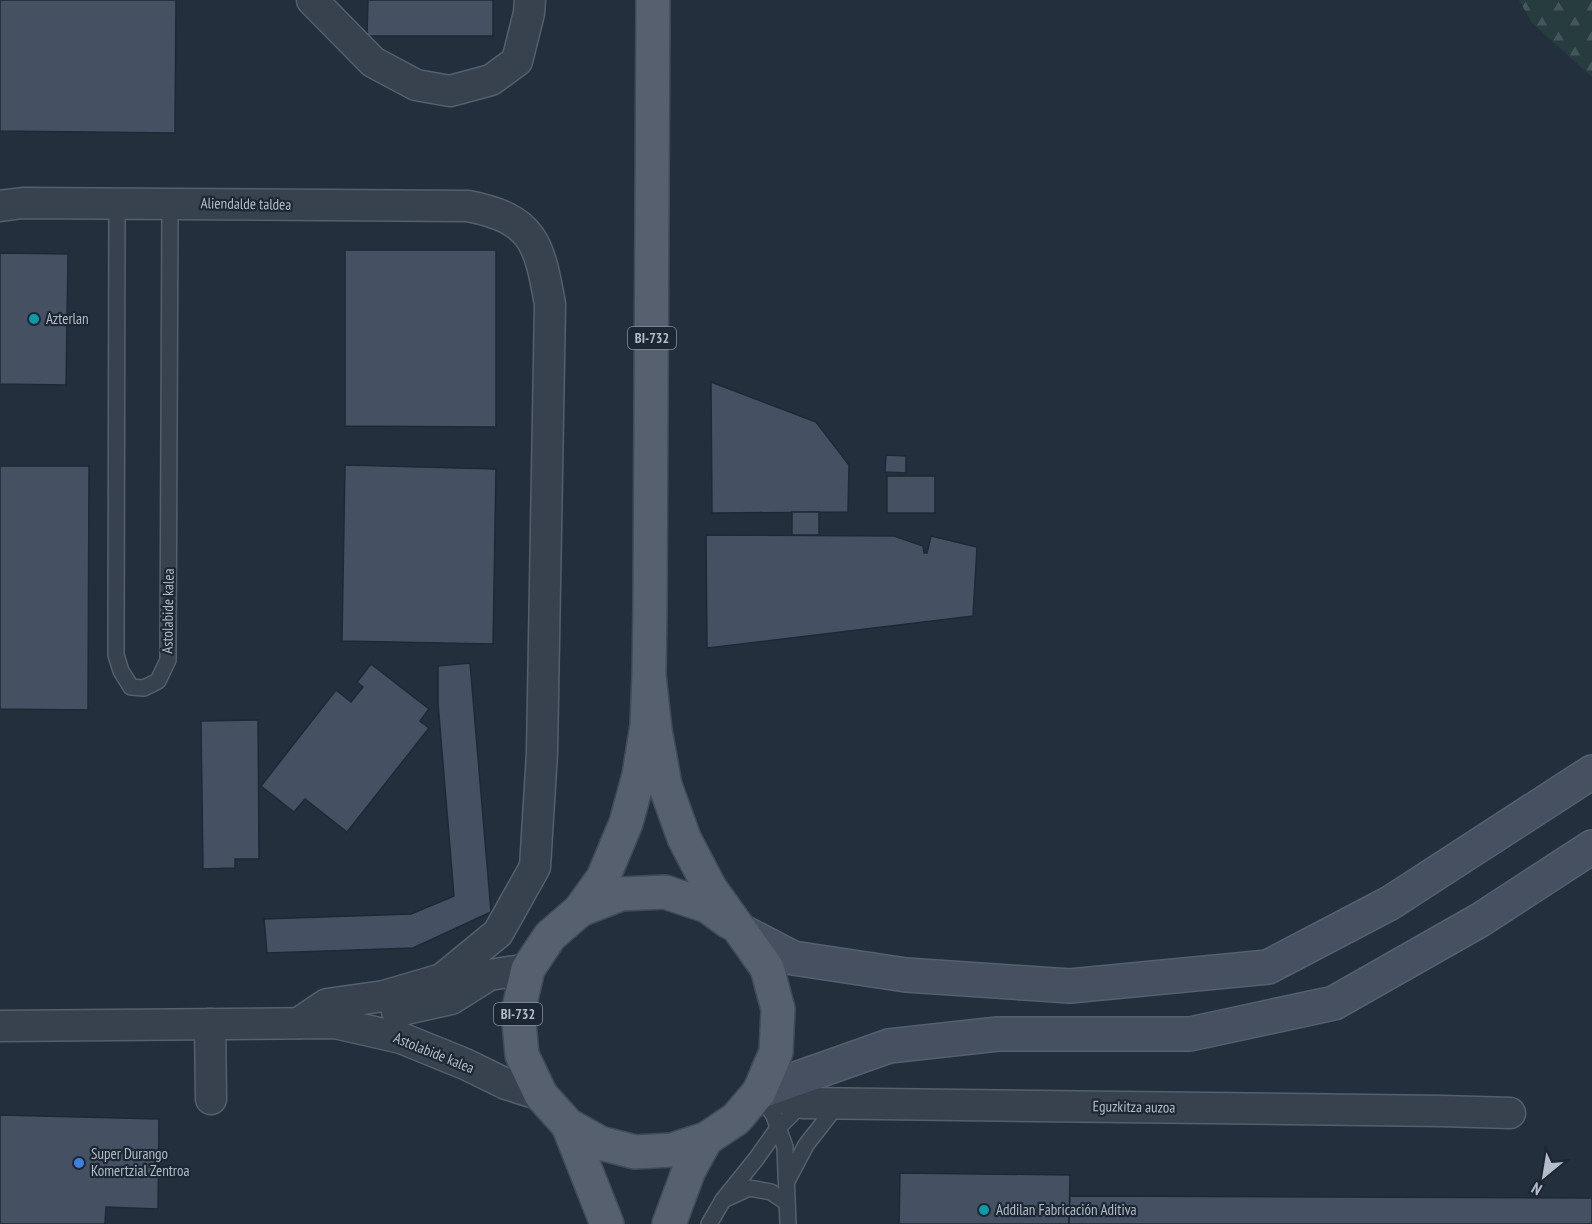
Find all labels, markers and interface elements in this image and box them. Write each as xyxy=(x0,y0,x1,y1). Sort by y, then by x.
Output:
street label: Aliendalde taldea xyxy=(200,193,292,214)
place label: Azterlan xyxy=(46,309,89,328)
marker: Azterlan xyxy=(27,312,41,326)
road number: BI-732 xyxy=(628,327,676,349)
street label: Astolabide kalea xyxy=(157,568,178,654)
road number: BI-732 xyxy=(494,1003,542,1025)
street label: Astolabide kalea xyxy=(391,1028,477,1077)
street label: Eguzkitza auzoa xyxy=(1092,1096,1176,1117)
place label: Super Durango Komertzial Zentroa xyxy=(91,1144,189,1180)
north arrow xyxy=(1514,1146,1574,1206)
marker: Super Durango Komertzial Zentroa xyxy=(72,1156,86,1170)
text: N xyxy=(1528,1178,1545,1200)
place label: Addilan Fabricación Aditiva xyxy=(996,1200,1137,1219)
marker: Addilan Fabricación Aditiva xyxy=(977,1203,991,1217)

